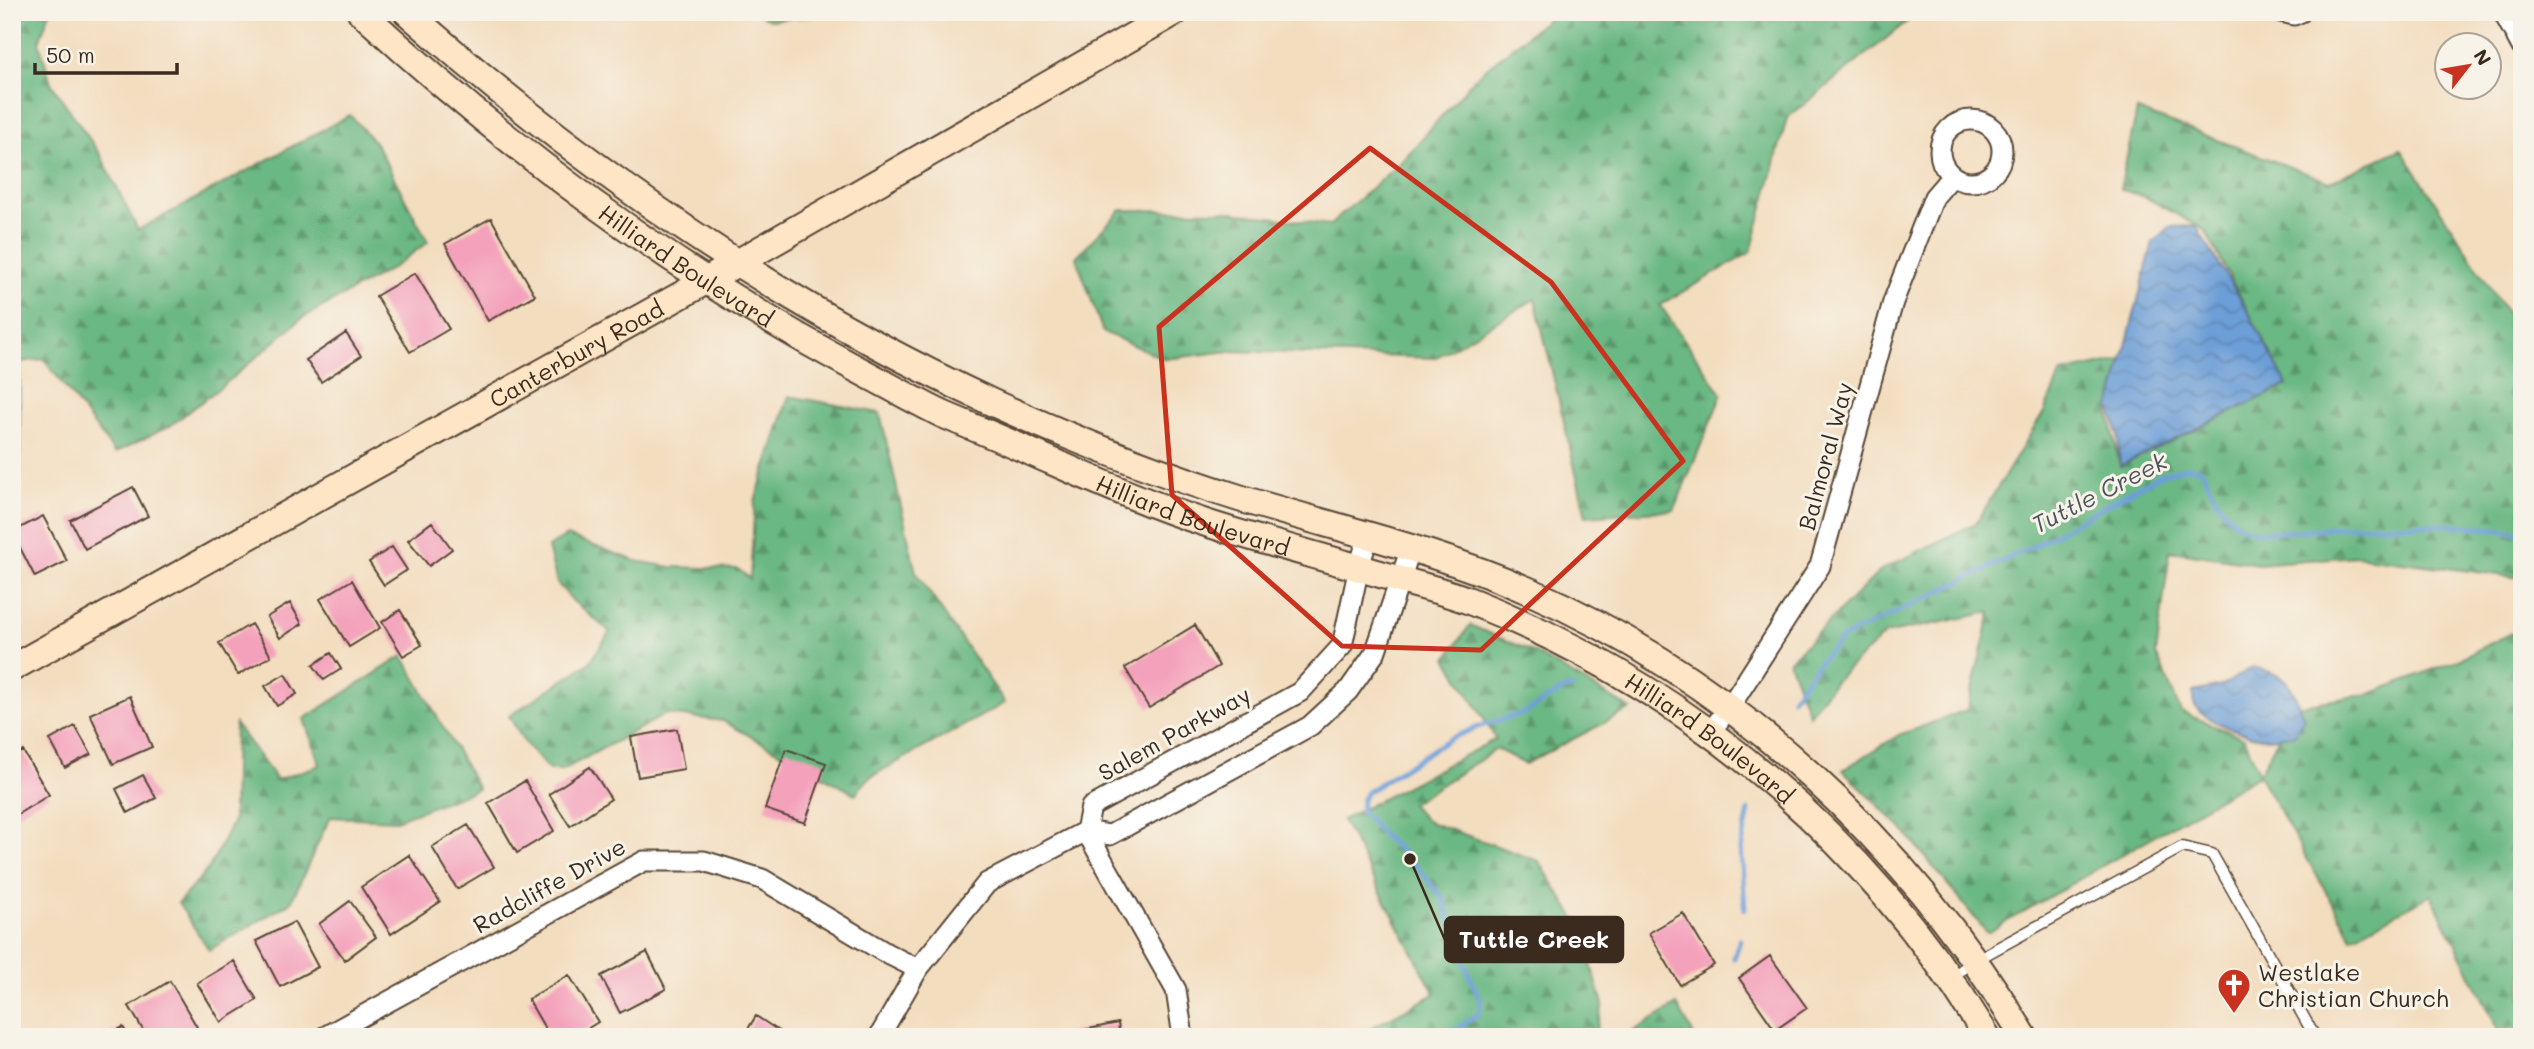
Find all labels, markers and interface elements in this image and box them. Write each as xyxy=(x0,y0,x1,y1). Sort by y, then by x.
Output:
scale bar xyxy=(35,32,177,76)
north arrow xyxy=(2432,32,2502,102)
text: 50 m xyxy=(46,41,95,68)
text: N xyxy=(2469,44,2497,70)
street label: Hilliard Boulevard xyxy=(593,197,779,334)
street label: Canterbury Road xyxy=(484,293,669,414)
street label: Balmoral Way xyxy=(1791,379,1859,533)
water label: Tuttle Creek xyxy=(2026,444,2173,539)
street label: Hilliard Boulevard xyxy=(1092,467,1293,562)
street label: Hilliard Boulevard xyxy=(1620,665,1801,810)
street label: Salem Parkway xyxy=(1093,679,1255,787)
street label: Radcliffe Drive xyxy=(467,831,631,939)
callout: Tuttle Creek xyxy=(1445,917,1623,962)
text: Tuttle Creek xyxy=(1459,923,1609,954)
place label: Westlake Christian Church xyxy=(2258,957,2449,1013)
church icon: Westlake Christian Church xyxy=(2215,966,2253,1015)

